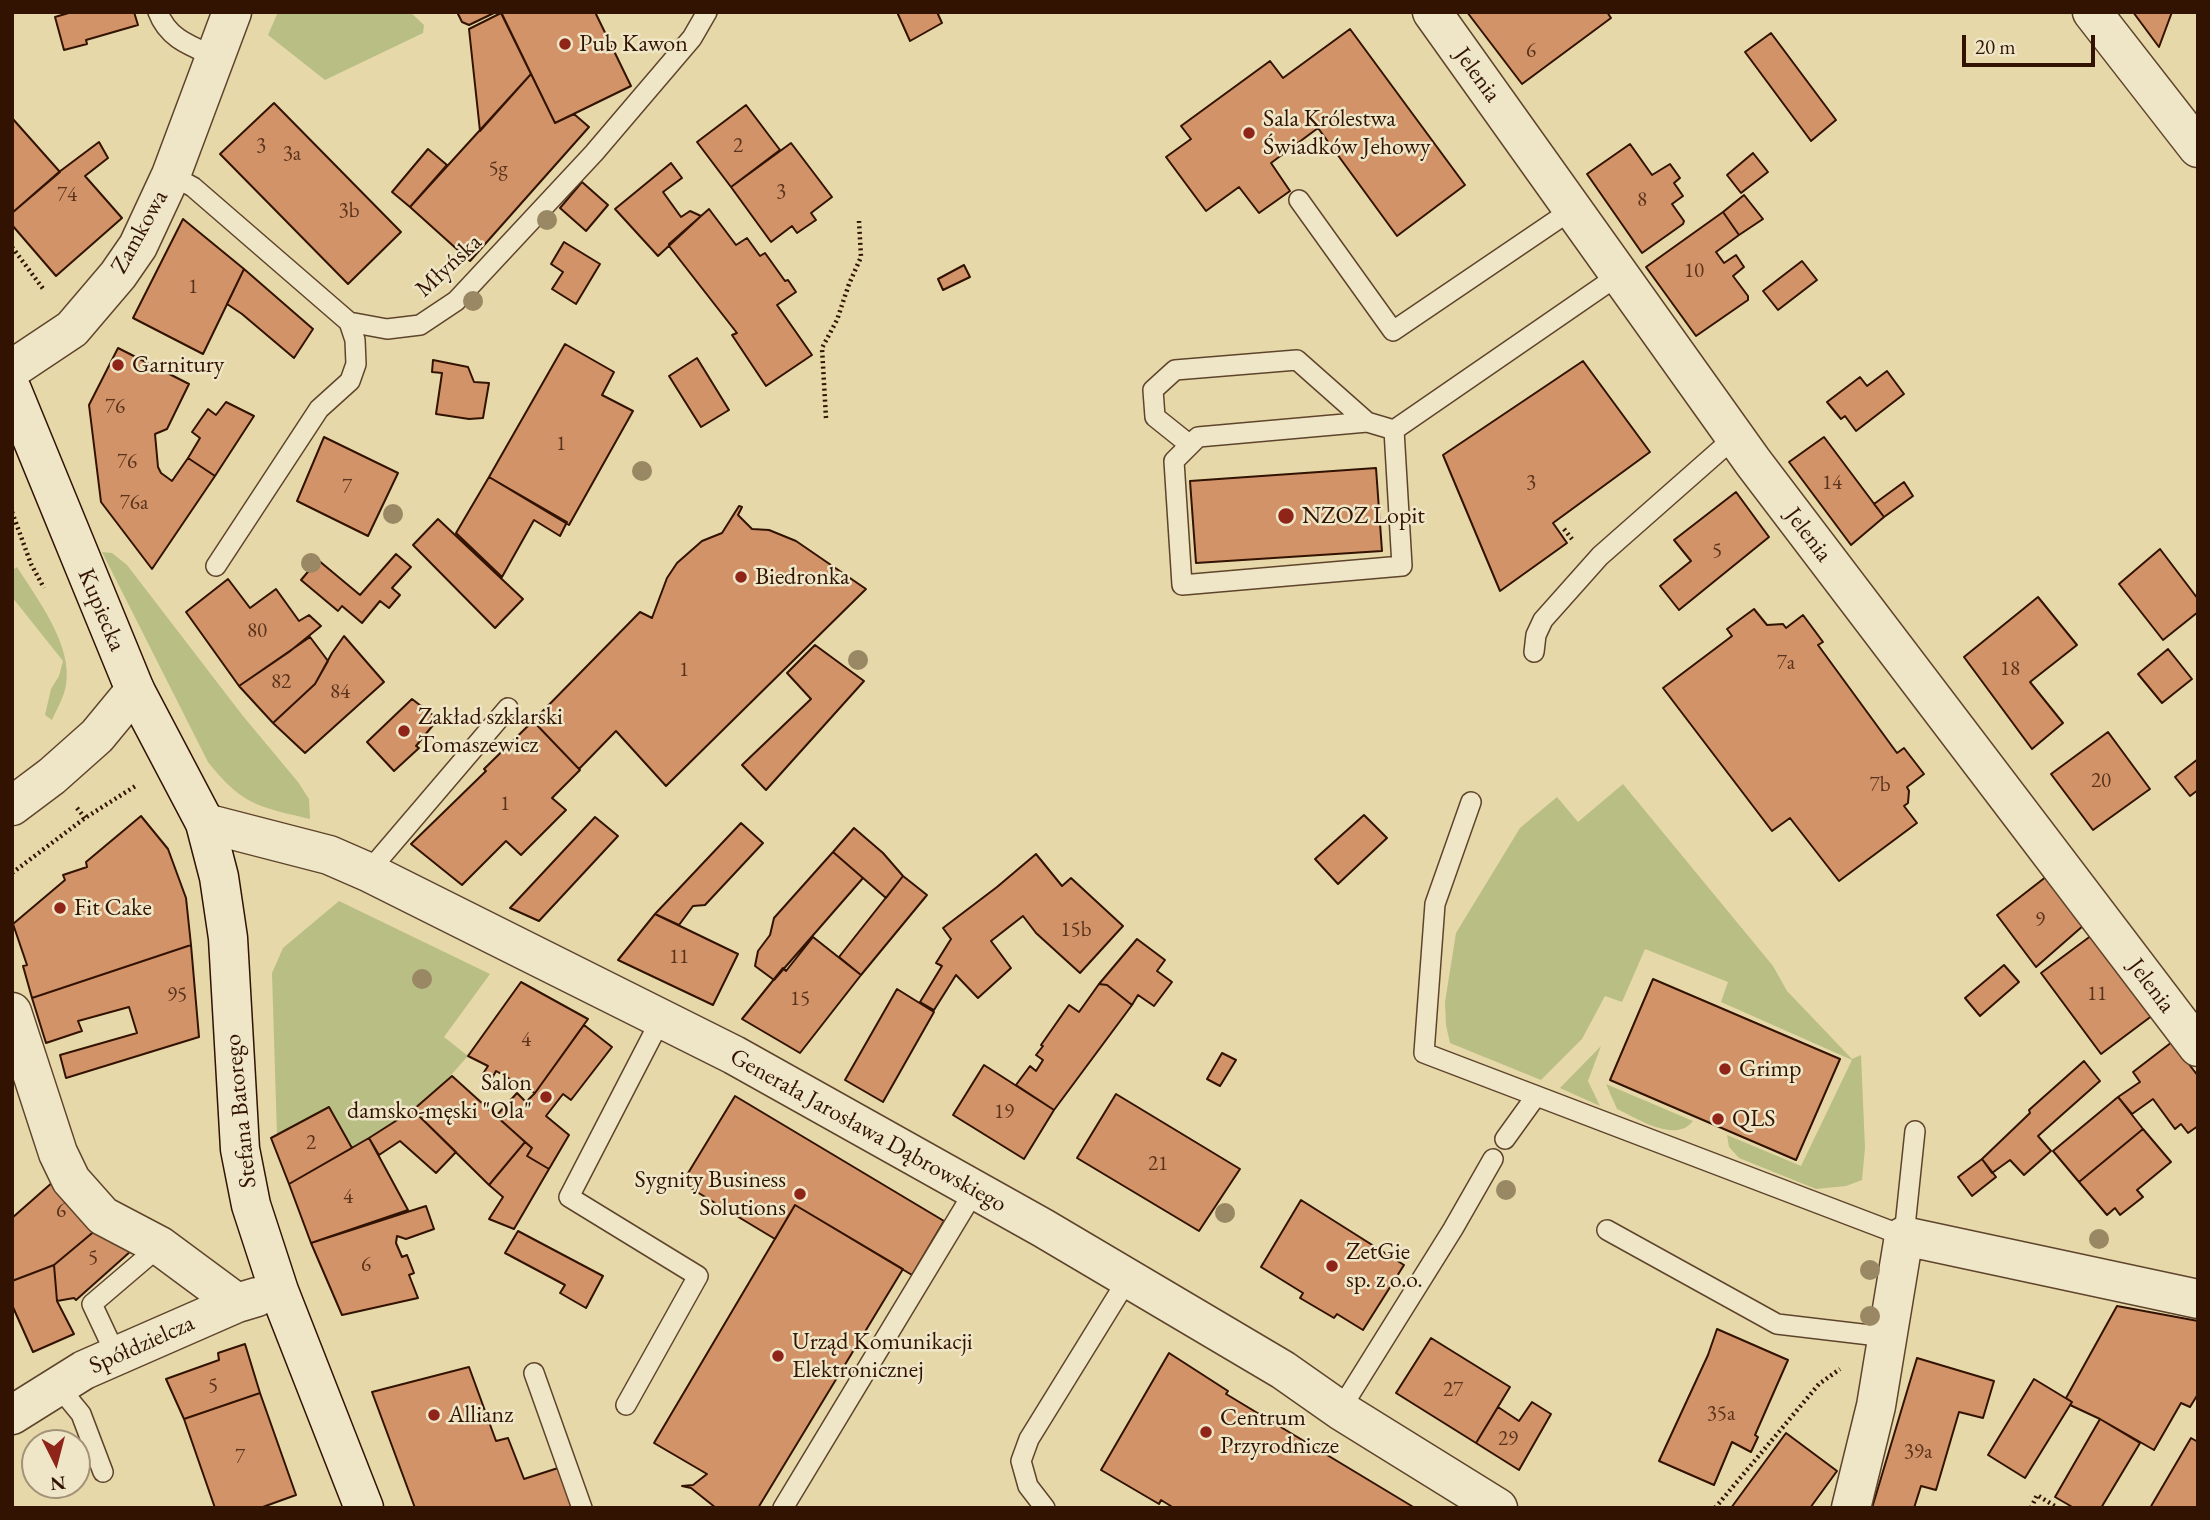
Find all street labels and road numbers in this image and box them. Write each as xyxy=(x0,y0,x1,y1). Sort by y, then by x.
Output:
street label: Jelenia xyxy=(1447,42,1507,108)
street label: Zamkowa xyxy=(105,185,175,279)
street label: Młyńska xyxy=(410,228,488,304)
street label: Jelenia xyxy=(1778,502,1838,568)
street label: Kupiecka xyxy=(71,564,131,656)
street label: Jelenia xyxy=(2121,953,2181,1019)
street label: Stefana Batorego xyxy=(219,1033,263,1189)
street label: Generała Jarosława Dąbrowskiego xyxy=(725,1043,1011,1219)
street label: Spółdzielcza xyxy=(85,1309,199,1381)

